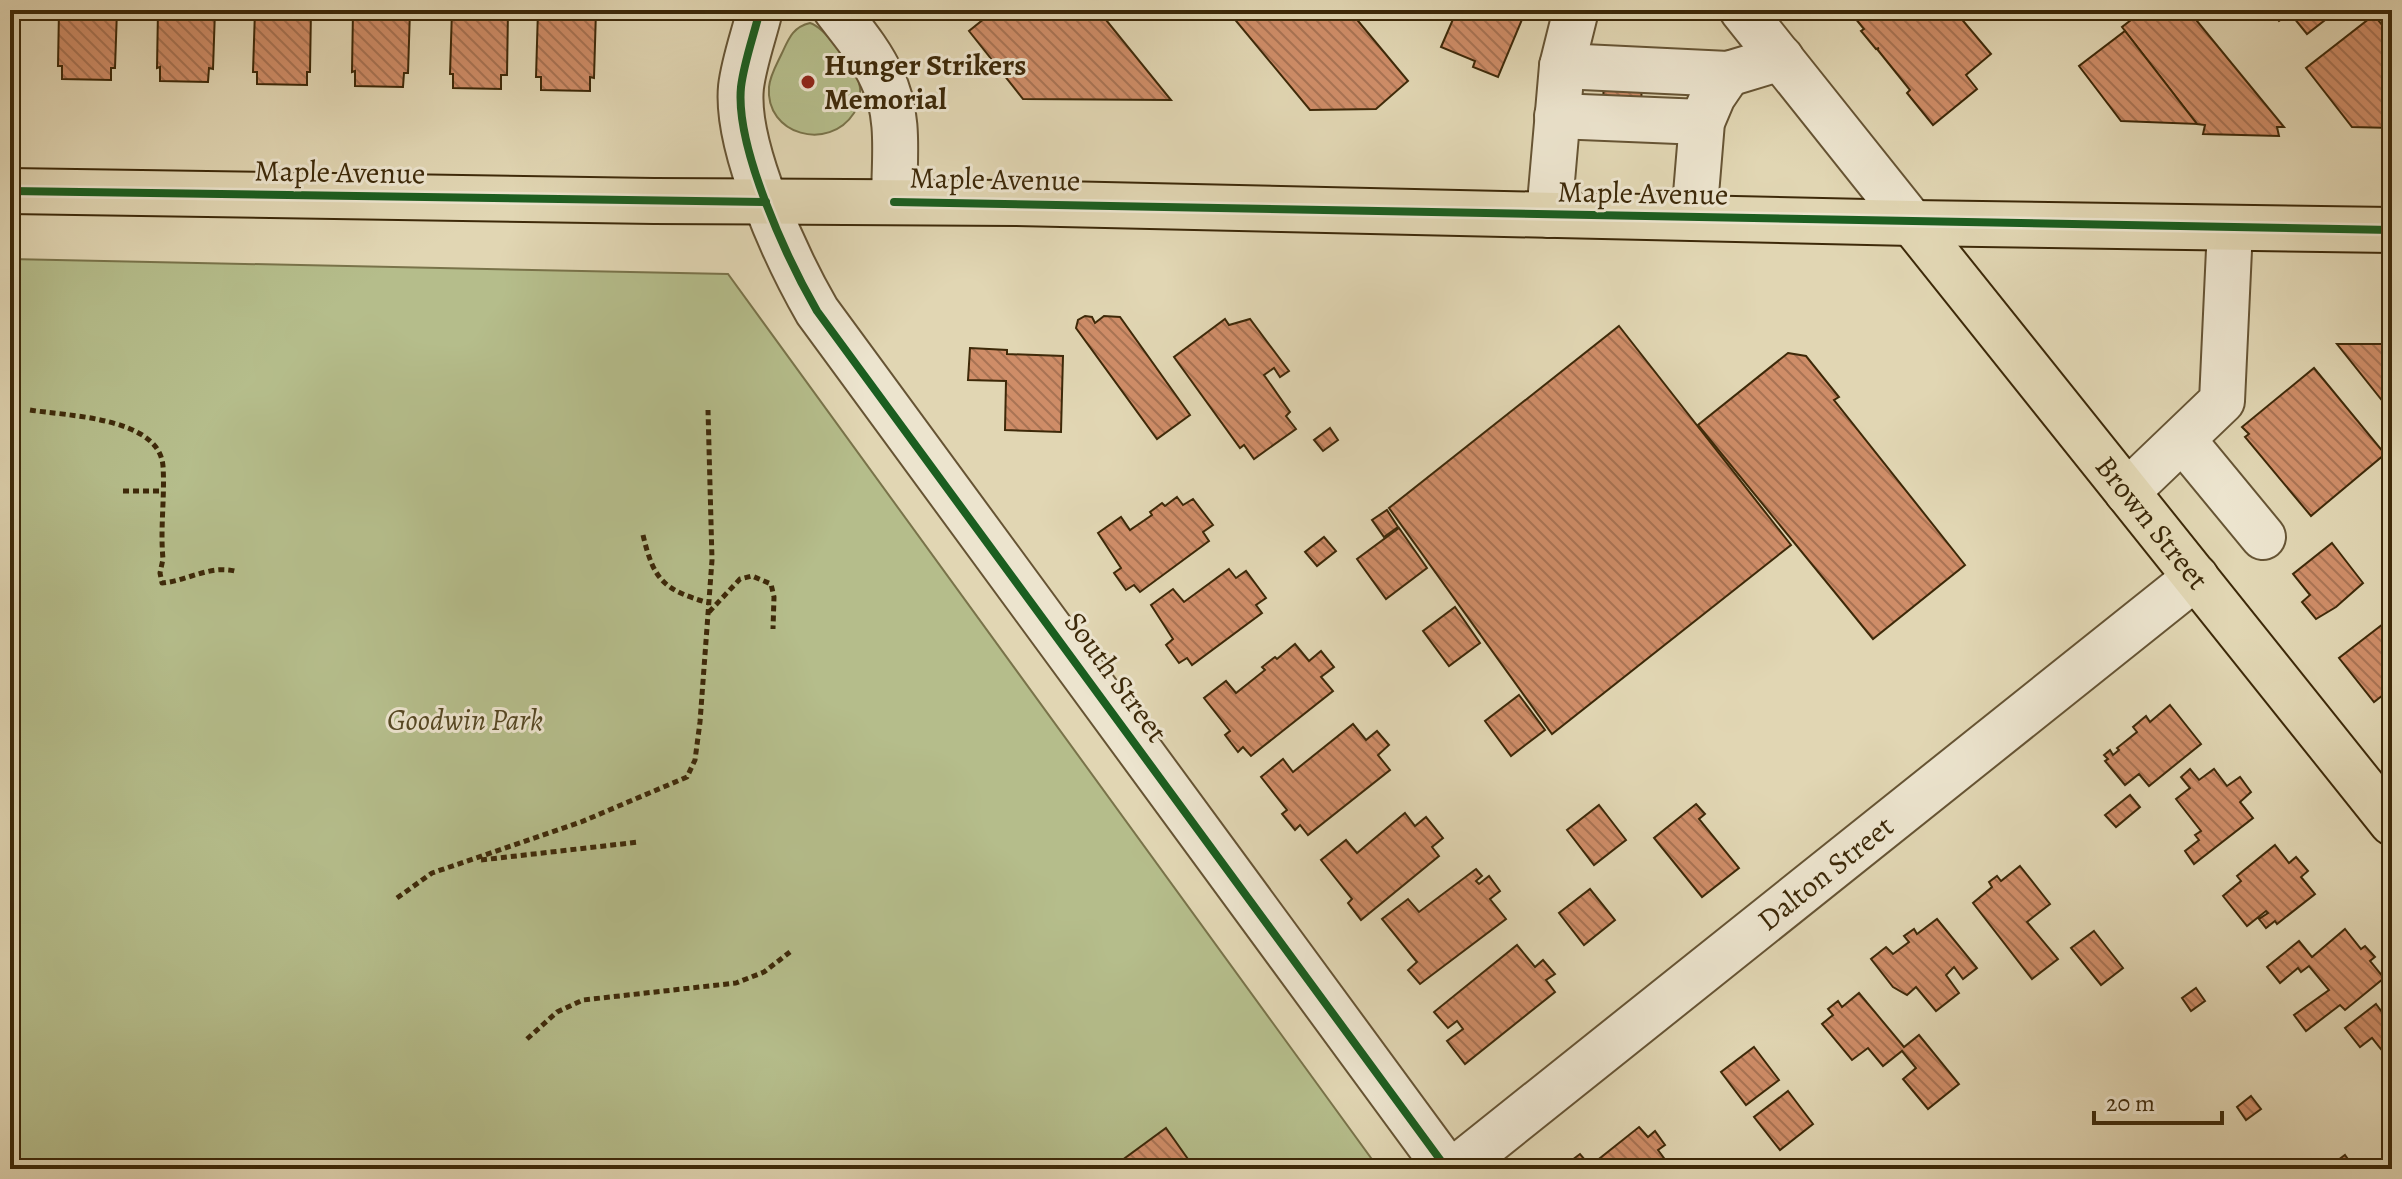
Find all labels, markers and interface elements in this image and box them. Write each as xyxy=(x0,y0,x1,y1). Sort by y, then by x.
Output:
place label: Hunger Strikers Memorial xyxy=(824,45,1027,119)
marker: Hunger Strikers Memorial xyxy=(799,73,817,91)
street label: Maple Avenue xyxy=(254,151,426,193)
street label: Maple Avenue xyxy=(909,158,1081,200)
street label: Maple Avenue xyxy=(1557,172,1729,214)
street label: Brown Street xyxy=(2086,448,2218,598)
street label: South Street xyxy=(1055,604,1177,750)
park label: Goodwin Park xyxy=(387,700,543,740)
street label: Dalton Street xyxy=(1749,806,1902,940)
scale bar xyxy=(2094,1075,2222,1125)
text: 20 m xyxy=(2106,1087,2155,1119)

